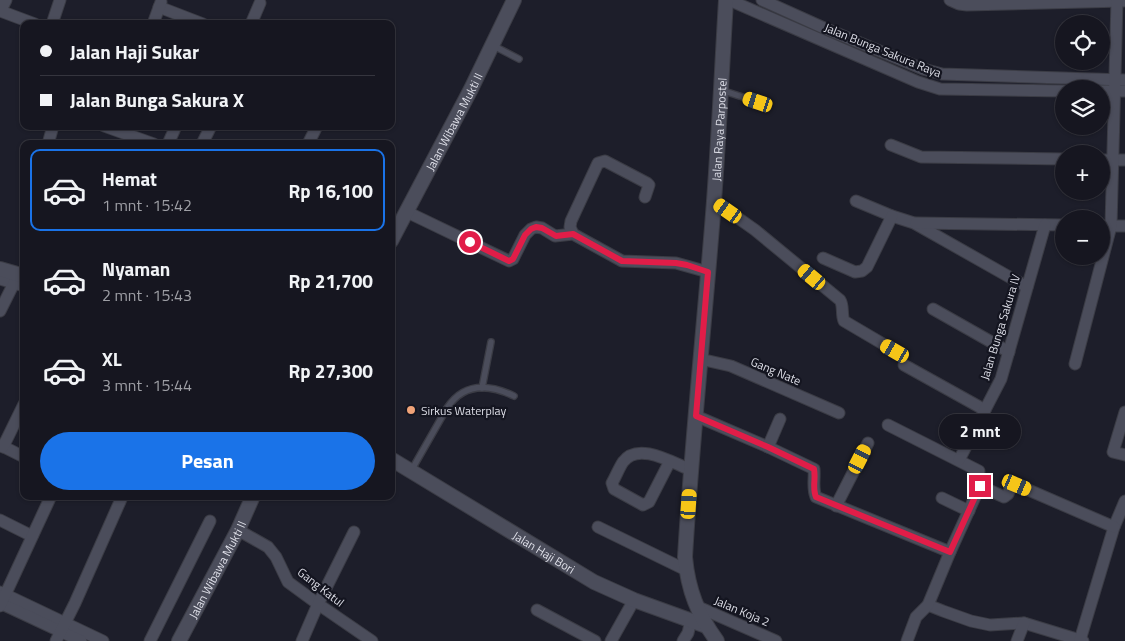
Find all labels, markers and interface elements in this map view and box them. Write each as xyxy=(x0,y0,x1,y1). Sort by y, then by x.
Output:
map controls xyxy=(1055,15,1110,265)
button: locate xyxy=(1055,15,1110,70)
street label: Jalan Bunga Sakura Raya xyxy=(822,18,944,82)
text: Jalan Haji Sukar xyxy=(70,37,199,66)
street label: Jalan Wibawa Mukti II xyxy=(420,69,487,174)
street label: Jalan Raya Parpostel xyxy=(706,77,731,182)
button: layers xyxy=(1055,80,1110,135)
text: Jalan Bunga Sakura X xyxy=(70,85,244,114)
car xyxy=(741,90,774,114)
button: + xyxy=(1055,145,1110,200)
text: Hemat xyxy=(102,164,157,193)
icon: car xyxy=(42,168,87,213)
text: Rp 16,100 xyxy=(289,176,373,205)
text: 1 mnt · 15:42 xyxy=(102,193,192,217)
car xyxy=(711,196,744,226)
button: − xyxy=(1055,210,1110,265)
route start xyxy=(459,231,481,253)
text: Nyaman xyxy=(102,254,170,283)
icon: car xyxy=(42,258,87,303)
car xyxy=(795,262,828,292)
text: Rp 21,700 xyxy=(289,266,373,295)
street label: Jalan Bunga Sakura IV xyxy=(975,272,1025,382)
text: 2 mnt · 15:43 xyxy=(102,283,192,307)
car xyxy=(878,337,911,365)
text: XL xyxy=(102,344,122,373)
icon: car xyxy=(42,348,87,393)
street label: Gang Nate xyxy=(748,352,804,390)
text: Rp 27,300 xyxy=(289,356,373,385)
text: 3 mnt · 15:44 xyxy=(102,373,192,397)
place label: Sirkus Waterplay xyxy=(421,401,507,420)
marker: Sirkus Waterplay xyxy=(405,404,417,416)
callout: 2 mnt xyxy=(939,414,1021,448)
text: 2 mnt xyxy=(960,419,1000,443)
button: Pesan xyxy=(40,432,375,490)
car xyxy=(846,442,873,476)
car xyxy=(1000,472,1033,498)
route end xyxy=(969,475,991,497)
car xyxy=(680,489,697,519)
street label: Jalan Wibawa Mukti II xyxy=(183,517,251,622)
street label: Jalan Haji Bori xyxy=(509,526,579,578)
street label: Gang Katul xyxy=(294,563,348,611)
street label: Jalan Koja 2 xyxy=(711,591,773,631)

